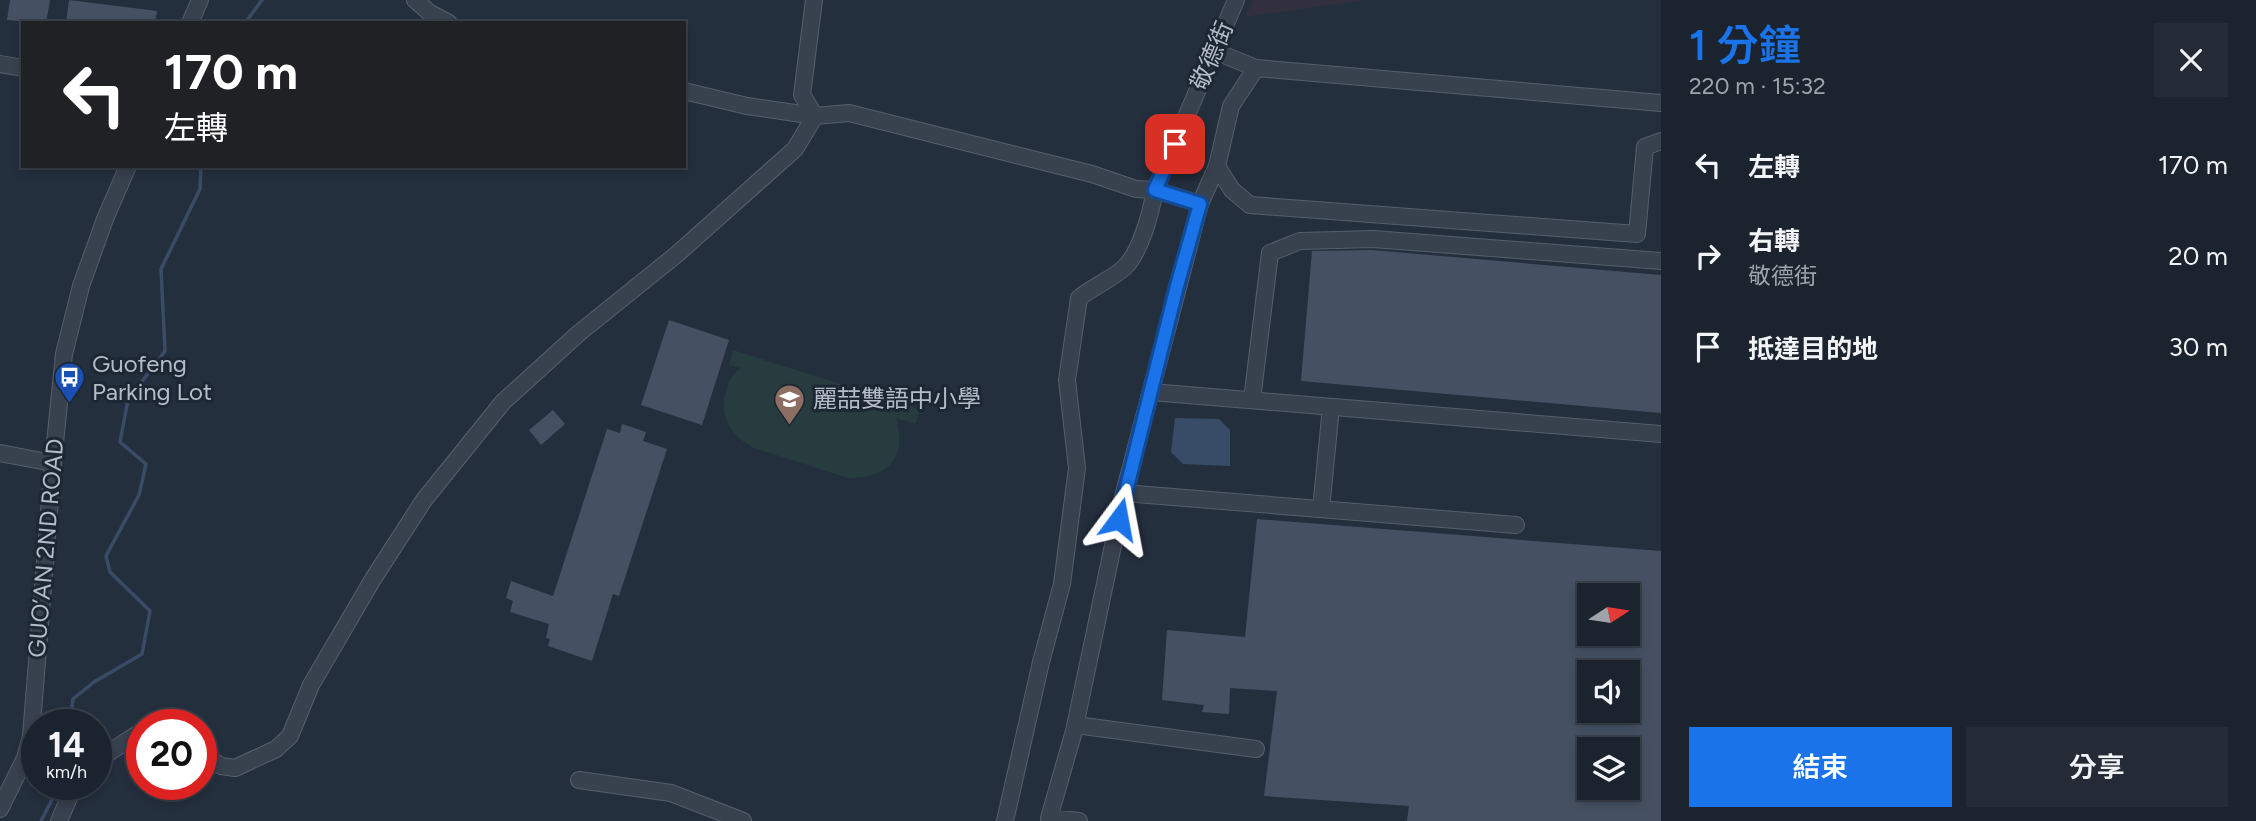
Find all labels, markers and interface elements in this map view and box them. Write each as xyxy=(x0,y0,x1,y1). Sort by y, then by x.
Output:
street label: 敬德街 xyxy=(1184,17,1239,95)
text: 1 分鐘 xyxy=(1689,20,1801,71)
button: close xyxy=(2154,23,2228,97)
text: 170 m xyxy=(164,42,298,101)
icon: left xyxy=(49,49,140,140)
text: 220 m · 15:32 xyxy=(1689,72,1826,100)
text: 左轉 xyxy=(164,109,228,147)
pin xyxy=(1145,114,1205,174)
icon: arrive xyxy=(1156,125,1194,163)
icon: left xyxy=(1689,146,1727,184)
text: 170 m xyxy=(2158,149,2228,181)
text: 左轉 xyxy=(1748,151,1800,183)
text: 右轉 xyxy=(1748,225,1800,257)
icon: right xyxy=(1689,237,1727,275)
text: 20 m xyxy=(2168,240,2228,272)
text: 敬德街 xyxy=(1748,262,1817,290)
icon: arrive xyxy=(1689,328,1727,366)
text: 30 m xyxy=(2169,331,2228,363)
text: 抵達目的地 xyxy=(1748,333,1878,365)
place label: Guofeng Parking Lot xyxy=(92,349,212,406)
bus stop icon: Guofeng Parking Lot xyxy=(52,361,86,405)
school or university icon: 麗喆雙語中小學 xyxy=(773,382,807,426)
place label: 麗喆雙語中小學 xyxy=(813,384,981,413)
street label: GUO’AN 2ND ROAD xyxy=(21,437,70,659)
position arrow xyxy=(1082,482,1156,556)
north arrow xyxy=(1577,583,1640,646)
map controls xyxy=(1577,583,1640,800)
button: sound xyxy=(1577,660,1640,723)
speed limit sign: 20 xyxy=(126,709,217,800)
text: 14 xyxy=(48,724,85,766)
button: 結束 xyxy=(1689,727,1952,807)
button: 分享 xyxy=(1966,727,2228,807)
button: layers xyxy=(1577,737,1640,800)
text: km/h xyxy=(46,761,87,783)

